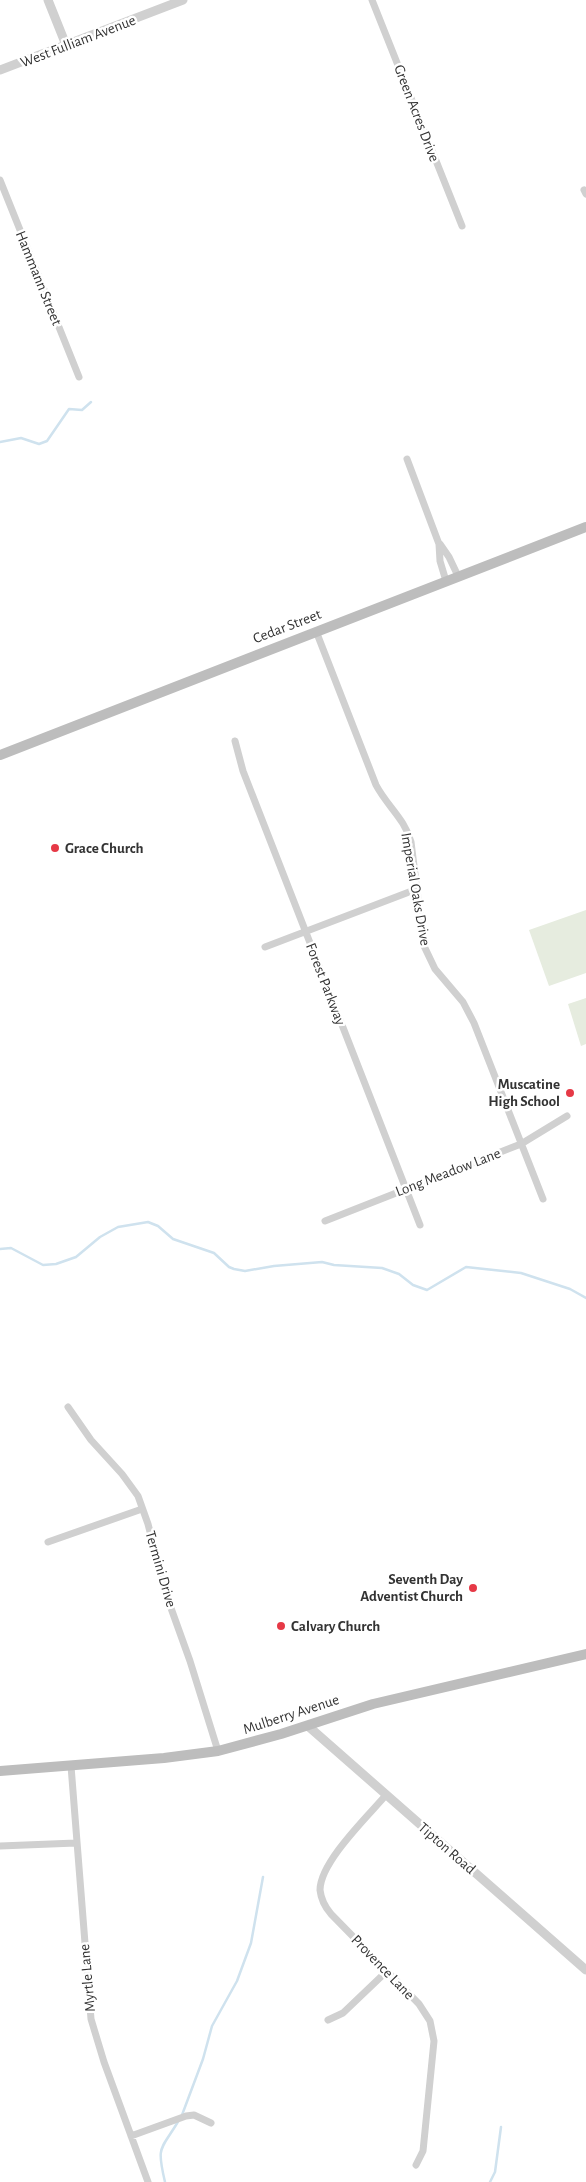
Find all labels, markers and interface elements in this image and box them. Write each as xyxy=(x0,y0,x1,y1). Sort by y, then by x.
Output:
street label: West Fulliam Avenue xyxy=(19,13,138,70)
street label: Green Acres Drive xyxy=(391,63,442,164)
street label: Hammann Street xyxy=(13,229,64,328)
street label: Cedar Street xyxy=(251,607,323,646)
street label: Imperial Oaks Drive xyxy=(398,831,433,947)
place label: Grace Church xyxy=(65,841,144,856)
marker: Grace Church xyxy=(49,842,61,854)
street label: Forest Parkway xyxy=(303,941,348,1028)
place label: Muscatine High School xyxy=(488,1077,560,1109)
marker: Muscatine High School xyxy=(564,1087,576,1099)
street label: Long Meadow Lane xyxy=(394,1145,503,1199)
street label: Termini Drive xyxy=(142,1529,179,1609)
place label: Seventh Day Adventist Church xyxy=(360,1572,463,1604)
marker: Seventh Day Adventist Church xyxy=(467,1582,479,1594)
place label: Calvary Church xyxy=(291,1619,380,1634)
marker: Calvary Church xyxy=(275,1620,287,1632)
street label: Mulberry Avenue xyxy=(241,1692,341,1737)
street label: Tipton Road xyxy=(415,1820,478,1877)
street label: Provence Lane xyxy=(348,1932,417,2003)
street label: Myrtle Lane xyxy=(77,1943,98,2013)

